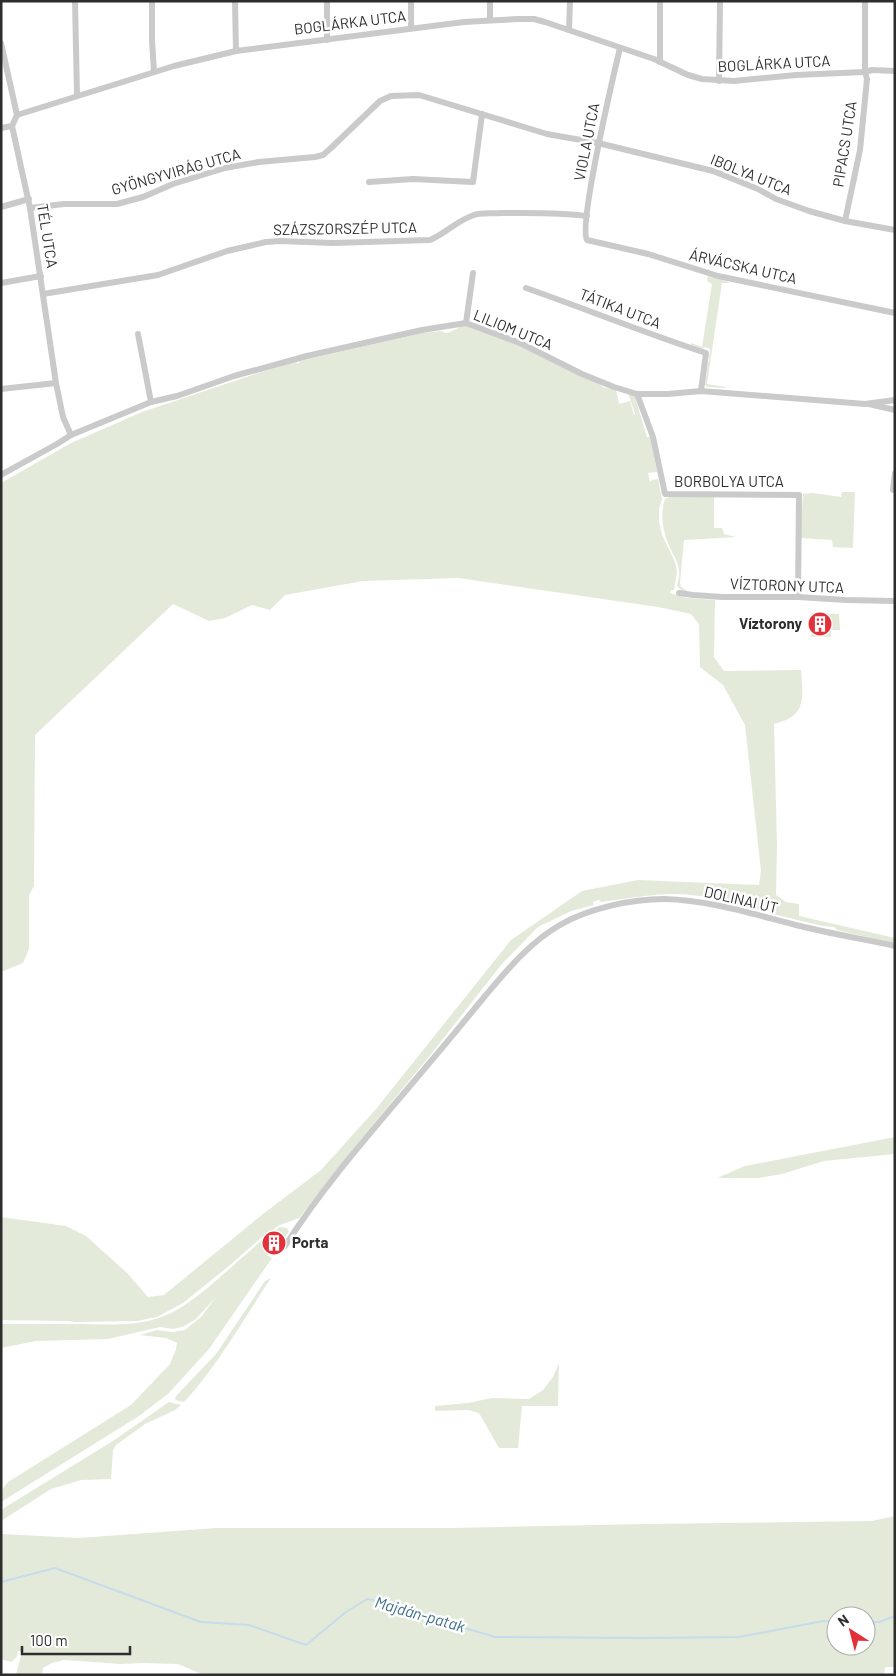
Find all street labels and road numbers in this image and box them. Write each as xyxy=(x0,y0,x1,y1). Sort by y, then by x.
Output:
street label: BOGLÁRKA UTCA xyxy=(293,6,407,38)
street label: BOGLÁRKA UTCA xyxy=(717,51,831,75)
street label: PIPACS UTCA xyxy=(828,100,860,188)
street label: VIOLA UTCA xyxy=(570,101,602,182)
street label: GYÖNGYVIRÁG UTCA xyxy=(109,144,242,198)
street label: IBOLYA UTCA xyxy=(708,150,795,199)
street label: TÉL UTCA xyxy=(34,202,62,269)
street label: SZÁZSZORSZÉP UTCA xyxy=(273,218,417,238)
street label: ÁRVÁCSKA UTCA xyxy=(688,245,799,287)
street label: TÁTIKA UTCA xyxy=(577,284,664,332)
street label: LILIOM UTCA xyxy=(471,305,556,353)
street label: BORBOLYA UTCA xyxy=(674,472,784,490)
street label: VÍZTORONY UTCA xyxy=(730,574,844,596)
street label: DOLINAI ÚT xyxy=(702,882,780,916)

